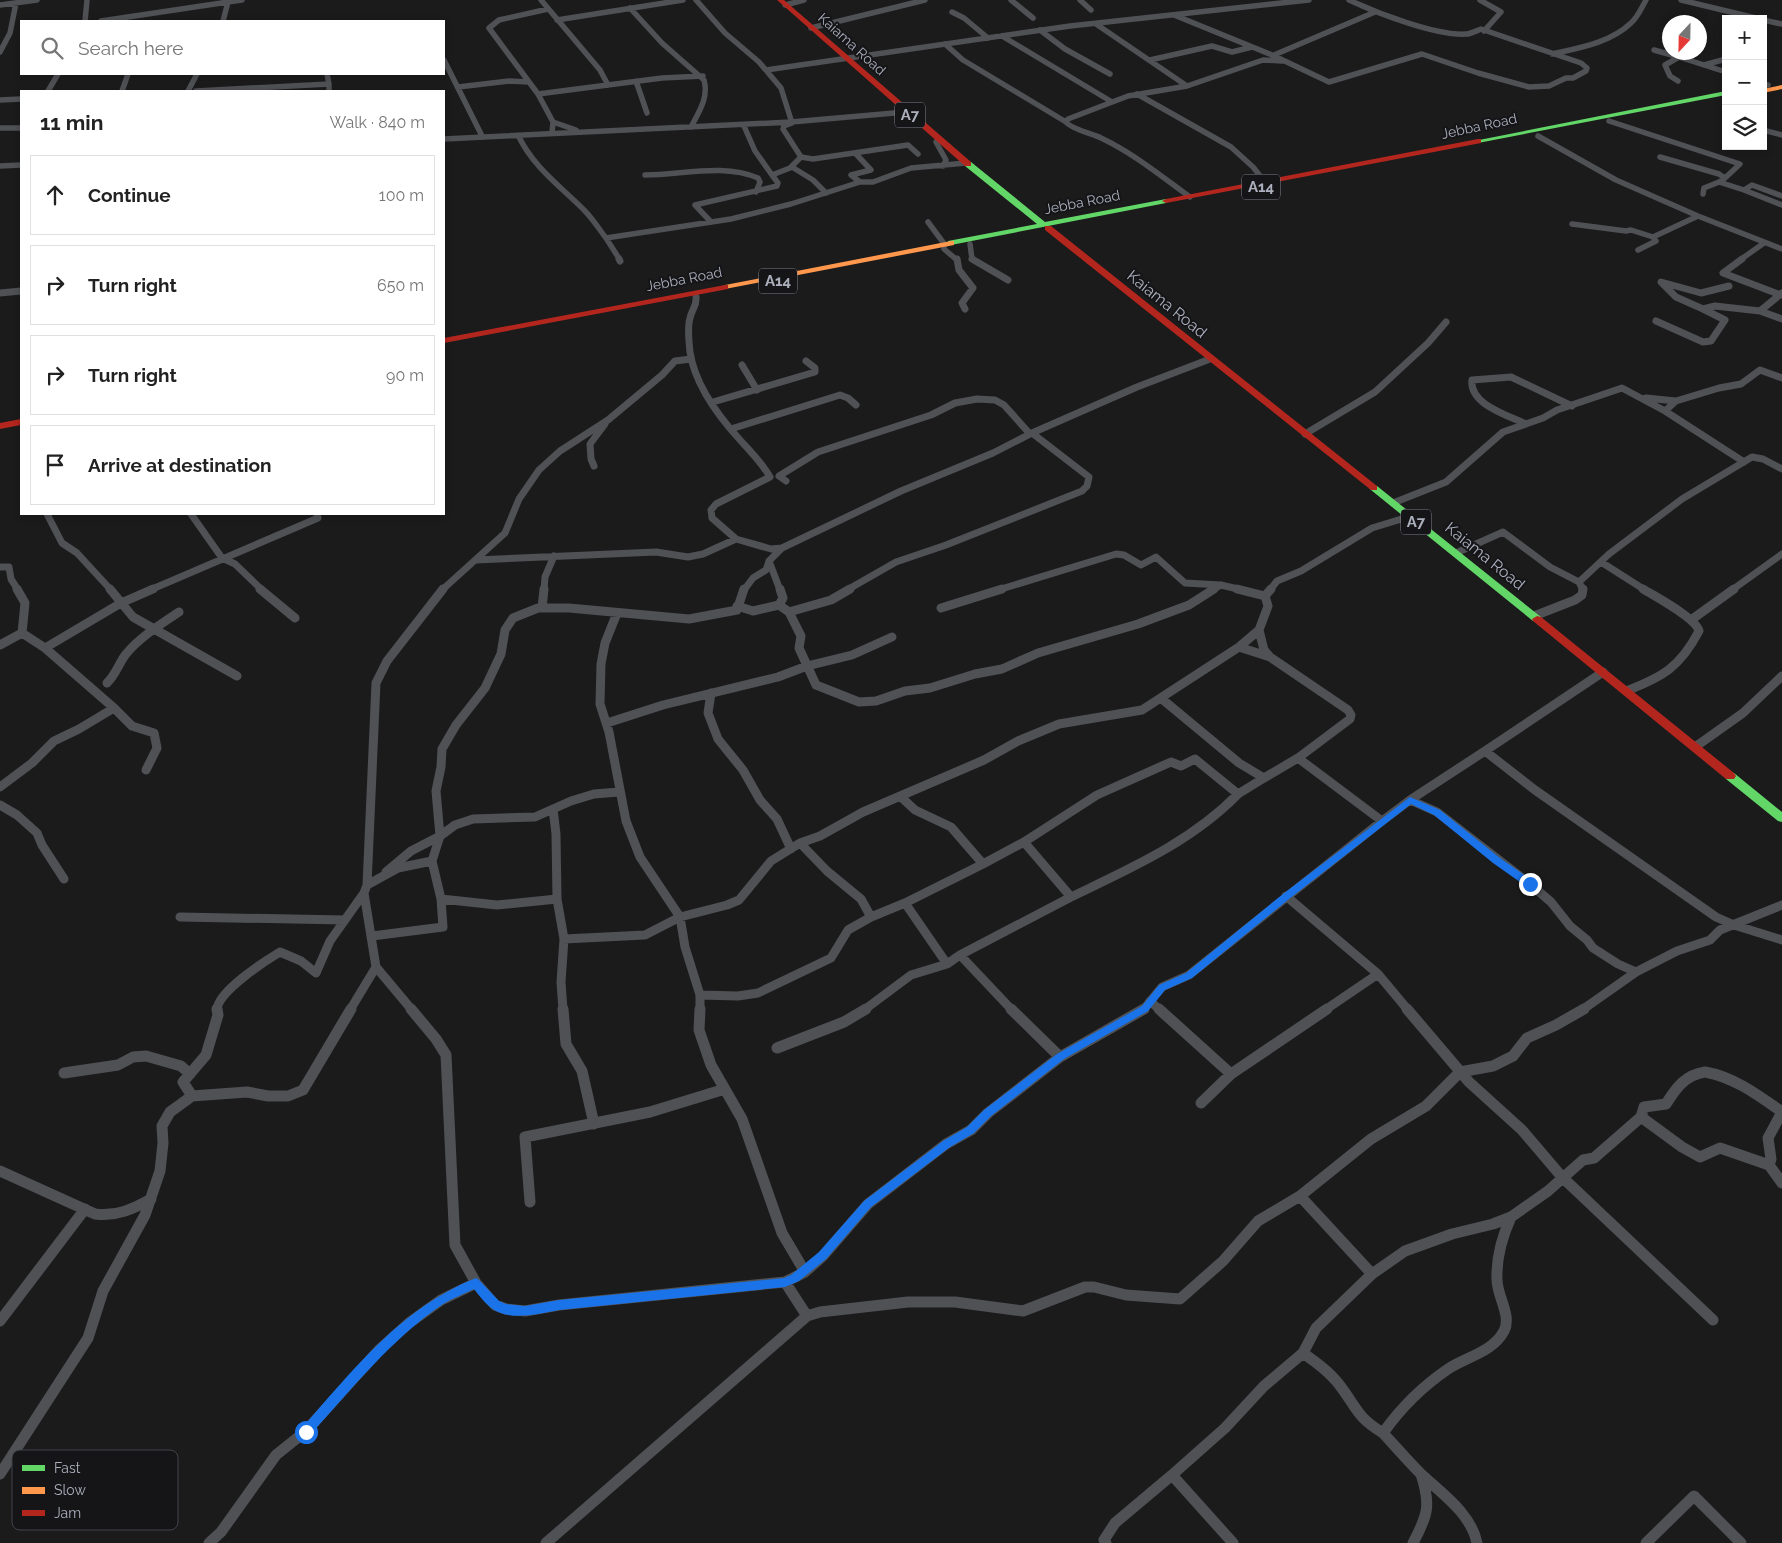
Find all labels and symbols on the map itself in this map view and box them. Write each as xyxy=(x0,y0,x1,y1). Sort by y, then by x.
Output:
street label: Kaiama Road xyxy=(815,10,889,78)
north arrow xyxy=(1662,15,1707,60)
road number: A7 xyxy=(895,102,925,128)
street label: Jebba Road xyxy=(1440,110,1518,142)
road number: A14 xyxy=(1242,174,1280,200)
street label: Jebba Road xyxy=(1043,187,1121,217)
street label: Jebba Road xyxy=(645,264,723,294)
street label: Kaiama Road xyxy=(1123,266,1211,342)
road number: A14 xyxy=(759,268,797,294)
road number: A7 xyxy=(1401,510,1431,534)
street label: Kaiama Road xyxy=(1441,518,1529,594)
route end xyxy=(1519,873,1542,896)
route start xyxy=(295,1421,318,1444)
legend xyxy=(12,1450,178,1530)
text: Fast xyxy=(54,1460,81,1476)
text: Slow xyxy=(54,1482,86,1498)
text: Jam xyxy=(54,1505,81,1521)

